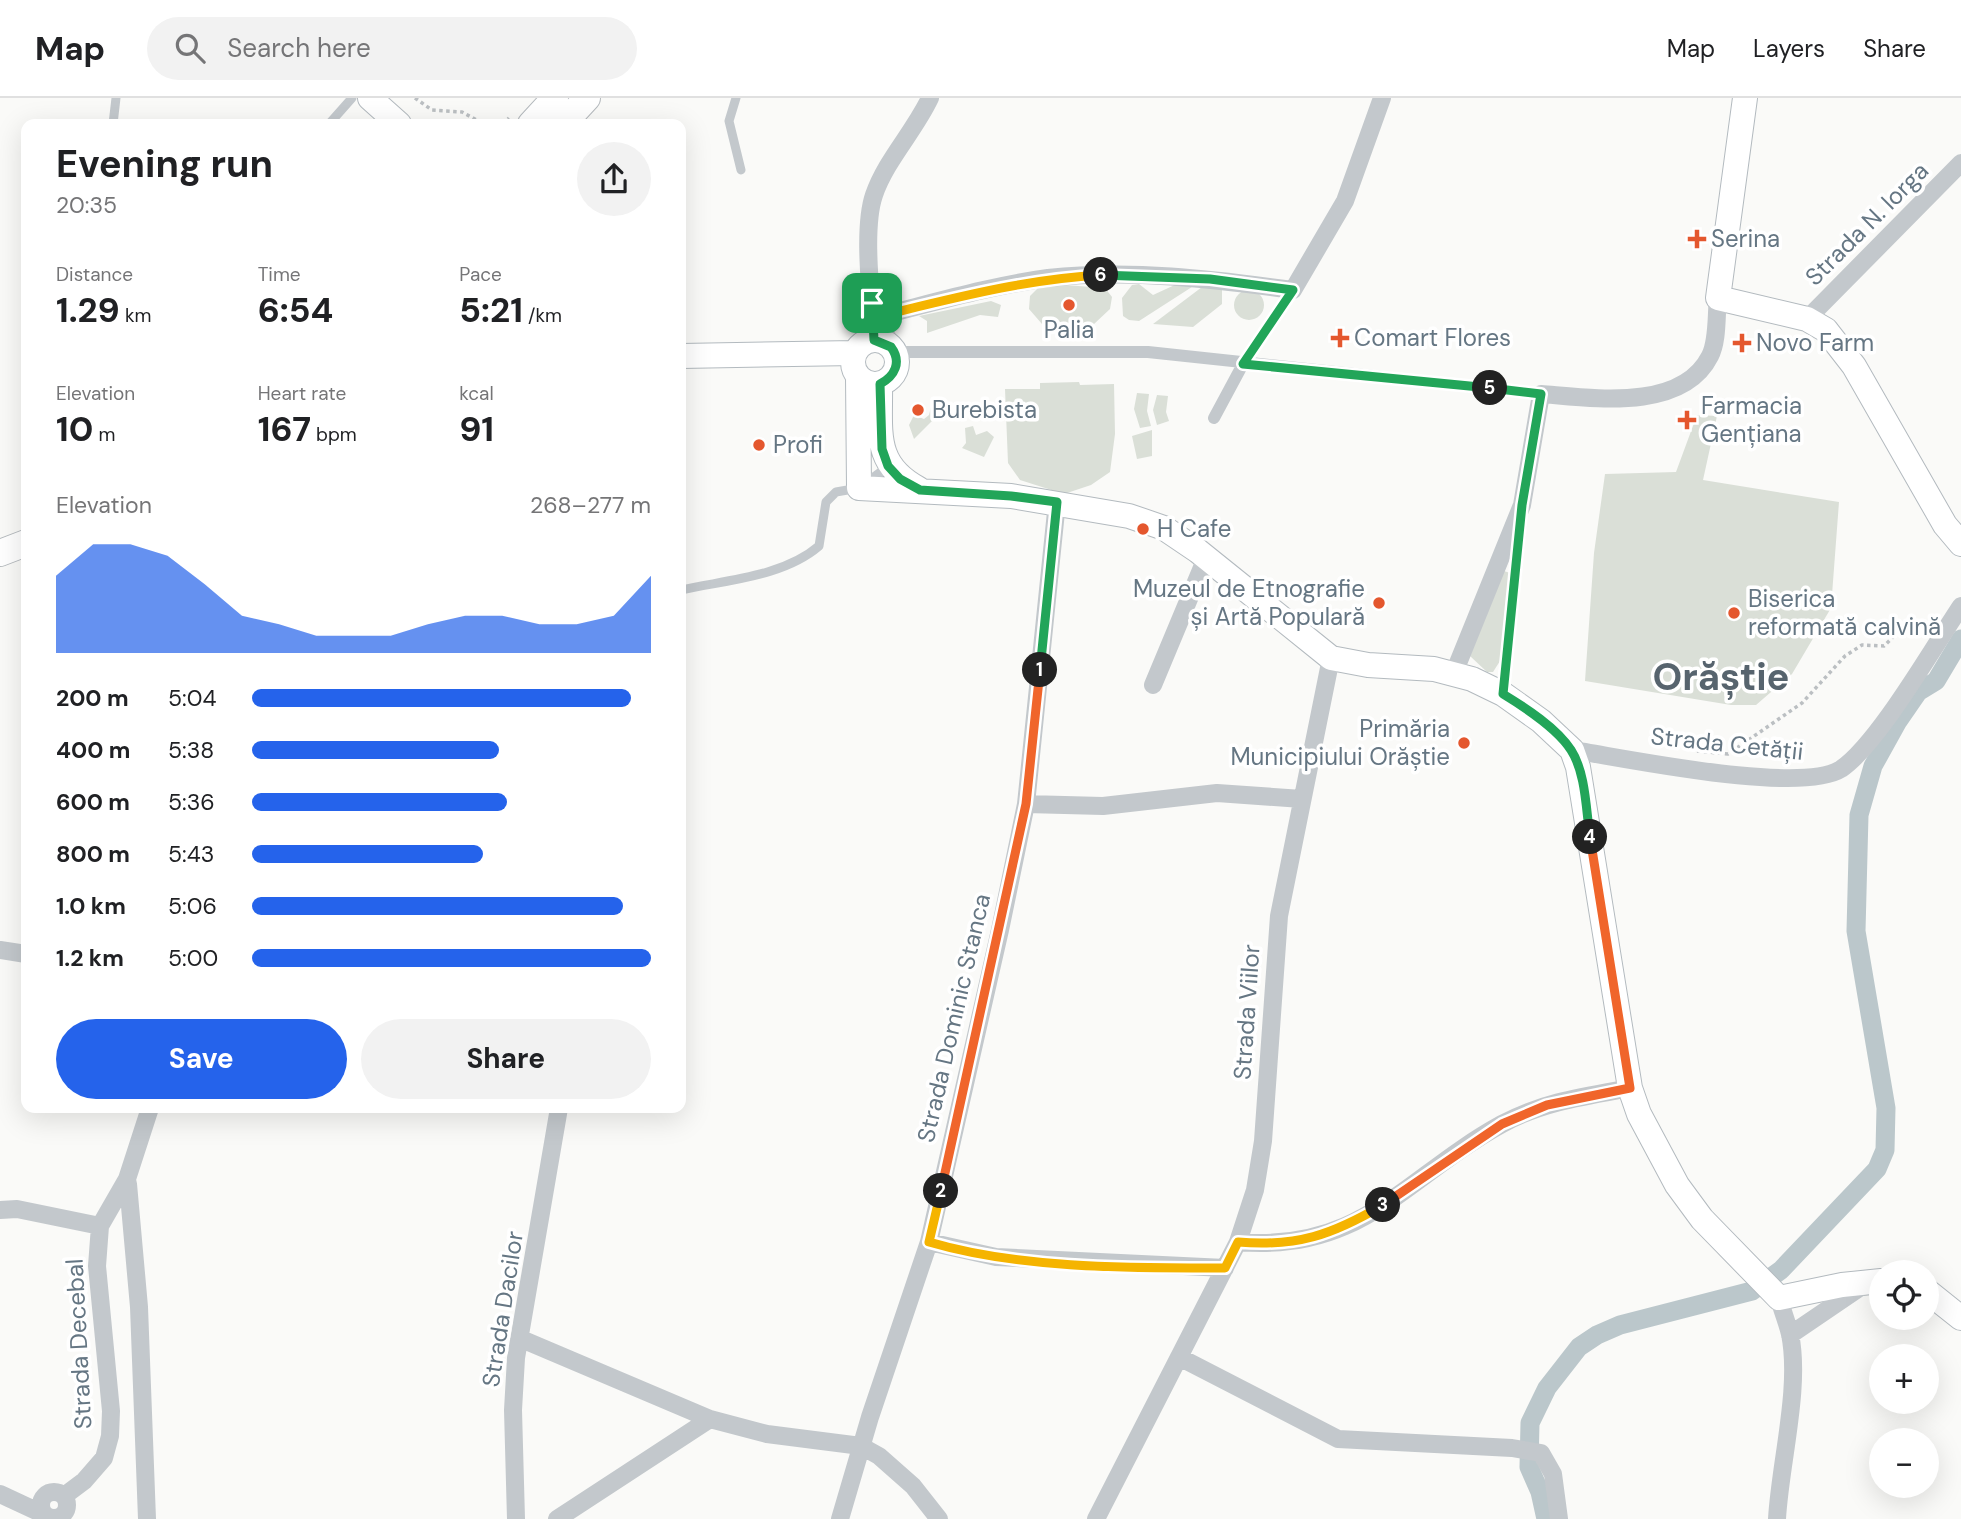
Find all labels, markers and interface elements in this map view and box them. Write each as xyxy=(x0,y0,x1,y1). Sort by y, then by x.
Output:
search box xyxy=(147,17,637,80)
text: Map xyxy=(35,27,105,70)
icon: search xyxy=(171,29,209,67)
text: Search here xyxy=(227,31,371,65)
text: Map xyxy=(1667,33,1715,64)
text: Layers xyxy=(1753,33,1825,64)
text: Share xyxy=(1863,33,1926,64)
text: Evening run xyxy=(56,139,273,189)
button: share xyxy=(577,142,651,216)
street label: Strada N. Iorga xyxy=(1798,155,1935,292)
text: 20:35 xyxy=(56,190,117,220)
place label: Serina xyxy=(1711,223,1780,254)
marker: Serina xyxy=(1689,231,1705,247)
pin: 6 xyxy=(1084,258,1118,292)
text: Distance xyxy=(56,262,133,287)
text: Time xyxy=(258,262,301,287)
text: Pace xyxy=(459,262,502,287)
text: 6 xyxy=(1094,262,1107,287)
pin xyxy=(842,273,902,333)
icon: arrive xyxy=(853,284,891,322)
text: 1.29 xyxy=(56,287,120,333)
text: 6:54 xyxy=(258,287,333,333)
text: 5:21 xyxy=(459,287,523,333)
marker: Palia xyxy=(1061,297,1077,313)
text: km xyxy=(120,303,151,328)
text: /km xyxy=(523,303,562,328)
place label: Palia xyxy=(1044,314,1094,345)
place label: Comart Flores xyxy=(1354,322,1511,353)
place label: Novo Farm xyxy=(1756,327,1874,358)
marker: Comart Flores xyxy=(1332,330,1348,346)
marker: Novo Farm xyxy=(1734,335,1750,351)
pin: 5 xyxy=(1472,370,1508,406)
text: 5 xyxy=(1484,375,1495,400)
text: Elevation xyxy=(56,381,135,406)
text: Heart rate xyxy=(258,381,346,406)
text: kcal xyxy=(459,381,494,406)
place label: Farmacia Gențiana xyxy=(1701,390,1802,449)
place label: Burebista xyxy=(932,394,1037,425)
marker: Burebista xyxy=(910,402,926,418)
text: 10 xyxy=(56,406,93,452)
text: 167 xyxy=(258,406,311,452)
text: 91 xyxy=(459,406,494,452)
marker: Farmacia Gențiana xyxy=(1679,412,1695,428)
text: m xyxy=(93,422,115,447)
text: bpm xyxy=(311,422,357,447)
place label: Profi xyxy=(773,429,823,460)
marker: Profi xyxy=(751,437,767,453)
text: Elevation xyxy=(56,490,152,520)
text: 268–277 m xyxy=(530,490,651,520)
place label: H Cafe xyxy=(1157,513,1231,544)
marker: H Cafe xyxy=(1135,521,1151,537)
place label: Muzeul de Etnografie și Artă Populară xyxy=(1133,573,1365,632)
place label: Biserica reformată calvină xyxy=(1748,583,1941,642)
marker: Muzeul de Etnografie și Artă Populară xyxy=(1371,595,1387,611)
marker: Biserica reformată calvină xyxy=(1726,605,1742,621)
pin: 1 xyxy=(1023,652,1058,688)
district label: Orăștie xyxy=(1653,652,1790,702)
text: 1 xyxy=(1036,657,1043,682)
text: 200 m xyxy=(56,683,129,713)
text: 5:04 xyxy=(168,683,216,713)
place label: Primăria Municipiului Orăștie xyxy=(1230,713,1450,772)
street label: Strada Cetății xyxy=(1649,720,1805,767)
text: 400 m xyxy=(56,735,130,765)
text: 5:38 xyxy=(168,735,214,765)
marker: Primăria Municipiului Orăștie xyxy=(1456,735,1472,751)
text: 600 m xyxy=(56,787,130,817)
text: 5:36 xyxy=(168,787,215,817)
pin: 4 xyxy=(1572,820,1608,854)
text: 4 xyxy=(1583,824,1596,849)
text: 800 m xyxy=(56,839,130,869)
text: 5:43 xyxy=(168,839,214,869)
text: 1.0 km xyxy=(56,891,126,921)
text: 5:06 xyxy=(168,891,217,921)
street label: Strada Dominic Stanca xyxy=(910,891,997,1145)
text: 1.2 km xyxy=(56,943,124,973)
text: 5:00 xyxy=(168,943,218,973)
street label: Strada Viilor xyxy=(1226,943,1267,1081)
button: Save xyxy=(56,1019,347,1099)
button: Share xyxy=(361,1019,651,1099)
pin: 2 xyxy=(923,1174,958,1208)
text: 2 xyxy=(935,1178,946,1203)
pin: 3 xyxy=(1366,1188,1400,1222)
text: 3 xyxy=(1377,1192,1388,1217)
street label: Strada Dacilor xyxy=(475,1229,530,1389)
street label: Strada Decebal xyxy=(59,1258,98,1430)
map controls xyxy=(1869,1260,1939,1498)
button: locate xyxy=(1869,1260,1939,1330)
button: + xyxy=(1869,1344,1939,1414)
button: − xyxy=(1869,1428,1939,1498)

